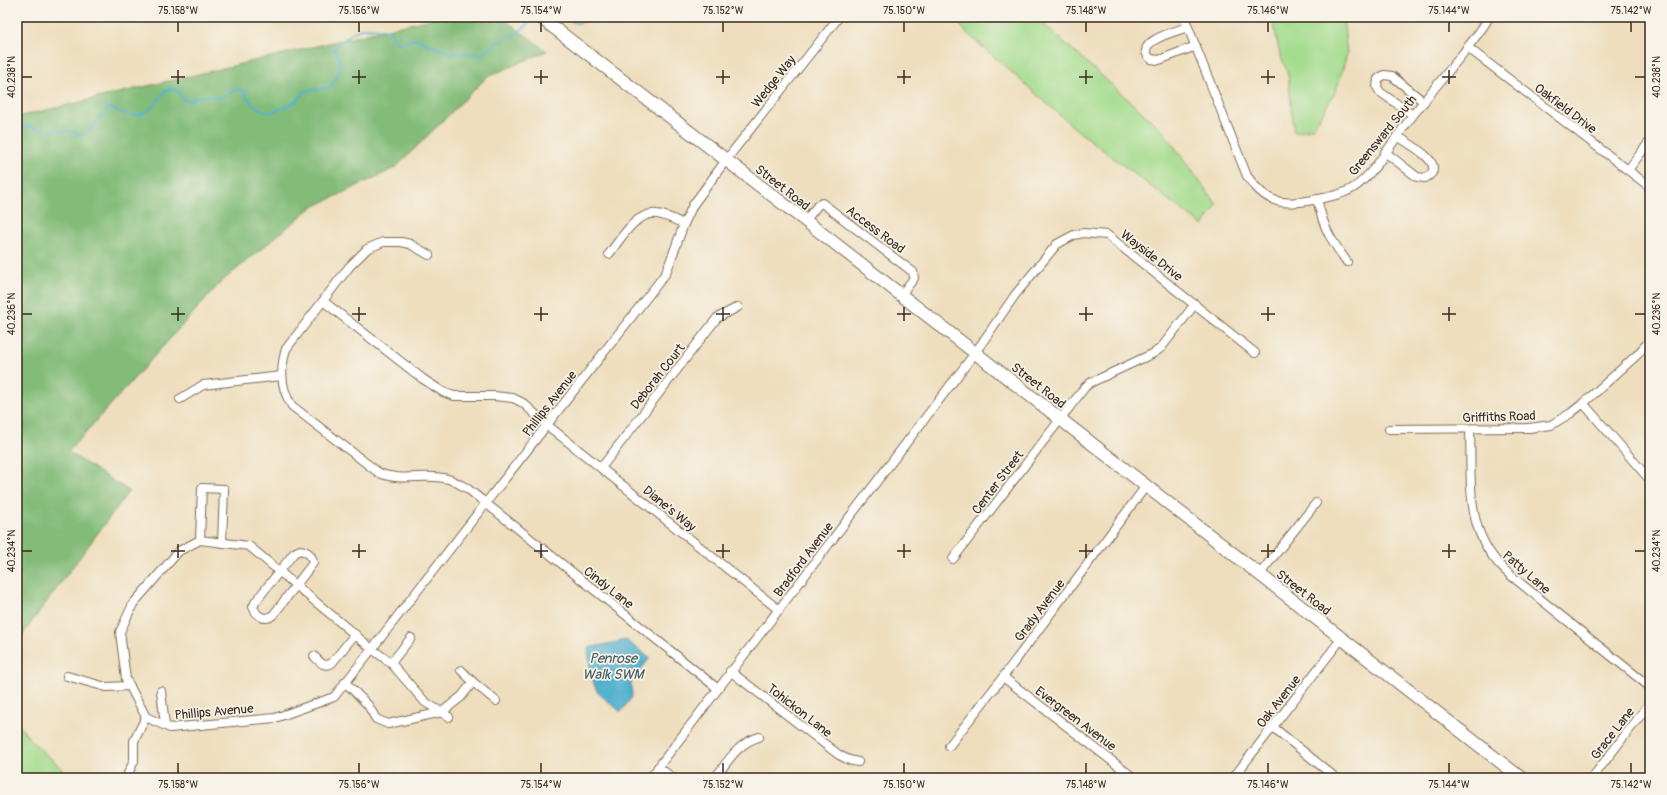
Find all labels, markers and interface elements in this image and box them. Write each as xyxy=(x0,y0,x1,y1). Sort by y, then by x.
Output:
text: 75.158°W xyxy=(158,5,199,17)
text: 75.156°W xyxy=(339,5,380,17)
text: 75.154°W xyxy=(521,5,562,17)
text: 75.152°W xyxy=(703,5,744,17)
text: 75.150°W xyxy=(883,5,925,17)
text: 75.148°W xyxy=(1066,5,1107,17)
text: 75.146°W xyxy=(1247,5,1289,17)
text: 75.144°W xyxy=(1428,5,1470,17)
text: 75.142°W xyxy=(1610,5,1652,17)
street label: Wedge Way xyxy=(748,52,800,111)
text: 40.238°N xyxy=(6,56,18,98)
text: 40.238°N xyxy=(1651,56,1663,98)
street label: Oakfield Drive xyxy=(1531,80,1600,138)
street label: Greensward South xyxy=(1345,92,1420,179)
street label: Street Road xyxy=(752,161,813,214)
street label: Access Road xyxy=(843,203,908,257)
street label: Wayside Drive xyxy=(1117,227,1186,285)
text: 40.236°N xyxy=(6,292,18,335)
text: 40.236°N xyxy=(1651,292,1663,335)
street label: Deborah Court xyxy=(627,340,689,413)
street label: Street Road xyxy=(1008,359,1069,412)
street label: Phillips Avenue xyxy=(519,367,581,440)
street label: Griffiths Road xyxy=(1462,408,1536,426)
street label: Center Street xyxy=(969,447,1027,518)
street label: Diane's Way xyxy=(640,482,700,535)
street label: Bradford Avenue xyxy=(770,519,837,600)
text: 40.234°N xyxy=(6,529,18,572)
text: 40.234°N xyxy=(1651,529,1663,572)
street label: Patty Lane xyxy=(1499,548,1554,598)
street label: Cindy Lane xyxy=(580,563,637,613)
street label: Street Road xyxy=(1273,566,1334,619)
street label: Grady Avenue xyxy=(1011,576,1069,645)
water label: Penrose Walk SWM xyxy=(583,650,645,683)
street label: Oak Avenue xyxy=(1253,672,1305,731)
street label: Tohickon Lane xyxy=(764,680,835,741)
street label: Evergreen Avenue xyxy=(1032,683,1120,755)
street label: Phillips Avenue xyxy=(174,701,255,723)
street label: Grace Lane xyxy=(1587,704,1639,763)
text: 75.158°W xyxy=(158,779,199,791)
text: 75.156°W xyxy=(339,779,380,791)
text: 75.154°W xyxy=(521,779,562,791)
text: 75.152°W xyxy=(703,779,744,791)
text: 75.150°W xyxy=(883,779,925,791)
text: 75.148°W xyxy=(1066,779,1107,791)
text: 75.146°W xyxy=(1247,779,1289,791)
text: 75.144°W xyxy=(1428,779,1470,791)
text: 75.142°W xyxy=(1610,779,1652,791)

